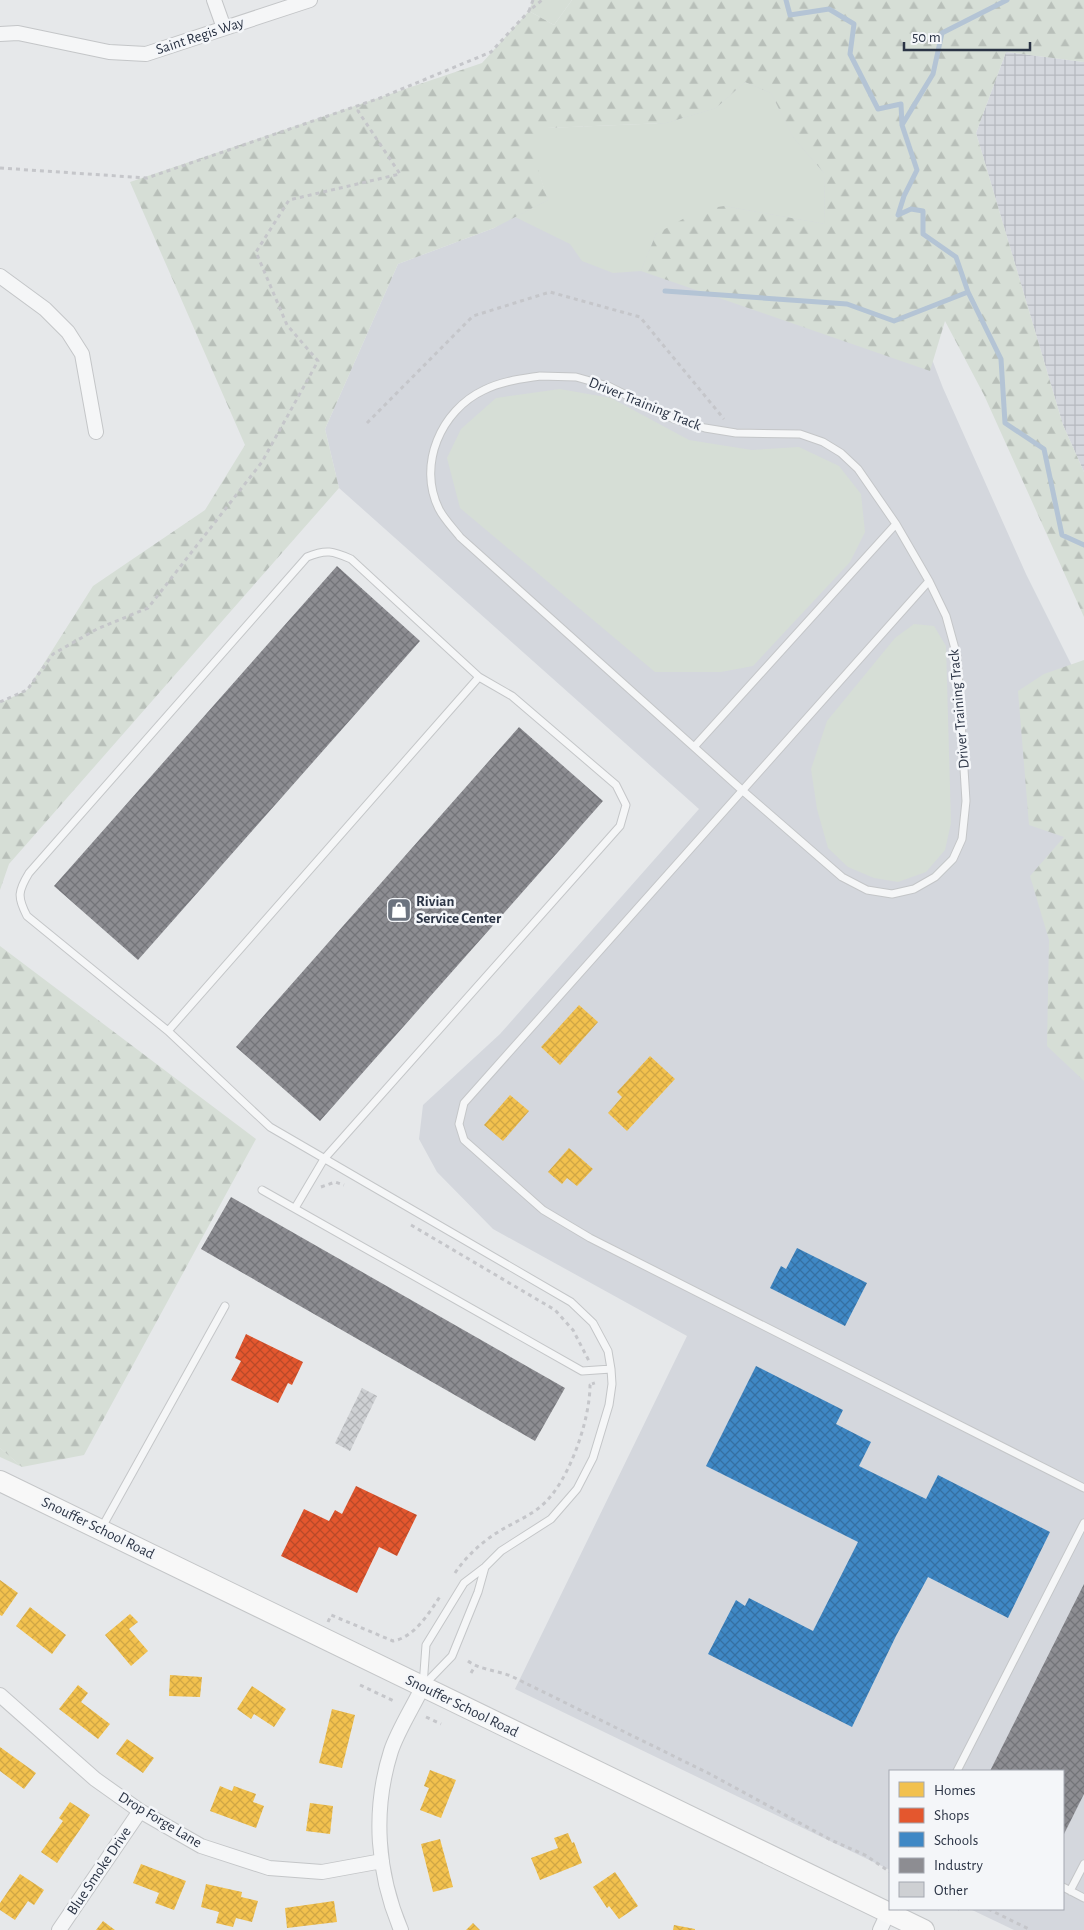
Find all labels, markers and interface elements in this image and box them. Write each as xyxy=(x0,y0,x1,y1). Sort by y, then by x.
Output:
street label: Saint Regis Way xyxy=(154,15,246,57)
scale bar xyxy=(904,20,1030,52)
text: 50 m xyxy=(912,30,941,45)
street label: Driver Training Track xyxy=(587,375,703,433)
street label: Driver Training Track xyxy=(946,649,972,769)
place label: Rivian Service Center xyxy=(416,894,502,926)
shop icon: Rivian Service Center xyxy=(386,897,412,923)
street label: Snouffer School Road xyxy=(39,1494,157,1562)
street label: Snouffer School Road xyxy=(403,1672,521,1740)
legend xyxy=(889,1770,1064,1910)
text: Homes xyxy=(934,1783,976,1798)
street label: Drop Forge Lane xyxy=(116,1789,204,1851)
text: Shops xyxy=(934,1808,969,1823)
street label: Blue Smoke Drive xyxy=(64,1824,134,1918)
text: Schools xyxy=(934,1833,978,1848)
text: Industry xyxy=(934,1858,983,1873)
text: Other xyxy=(934,1883,968,1898)

